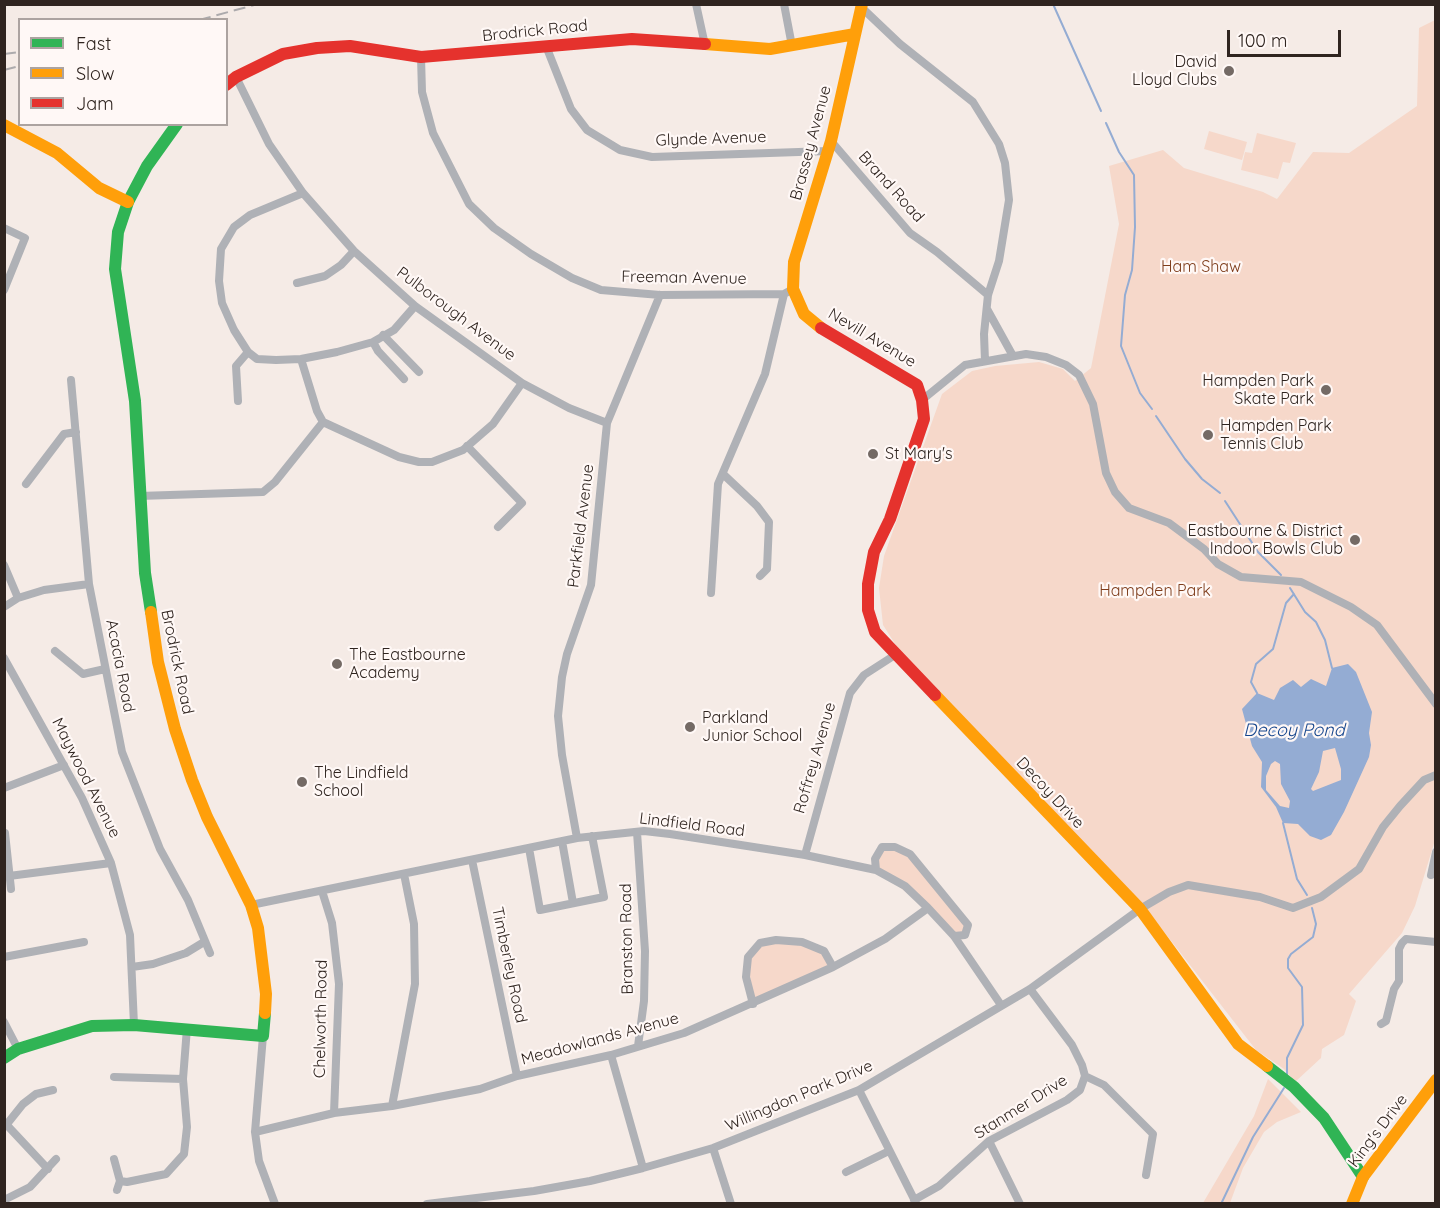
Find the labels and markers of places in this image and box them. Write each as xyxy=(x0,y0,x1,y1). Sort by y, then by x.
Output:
place label: David Lloyd Clubs xyxy=(1132,52,1217,90)
marker: David Lloyd Clubs xyxy=(1222,64,1236,78)
place label: Hampden Park Skate Park xyxy=(1202,371,1314,409)
marker: Hampden Park Skate Park xyxy=(1319,383,1333,397)
place label: Hampden Park Tennis Club xyxy=(1220,416,1332,454)
marker: Hampden Park Tennis Club xyxy=(1201,428,1215,442)
place label: St Mary's xyxy=(885,444,953,464)
marker: St Mary's xyxy=(866,447,880,461)
place label: Eastbourne & District Indoor Bowls Club xyxy=(1188,521,1343,559)
marker: Eastbourne & District Indoor Bowls Club xyxy=(1348,533,1362,547)
place label: The Eastbourne Academy xyxy=(349,645,466,683)
marker: The Eastbourne Academy xyxy=(330,657,344,671)
place label: Parkland Junior School xyxy=(702,708,802,746)
marker: Parkland Junior School xyxy=(683,720,697,734)
place label: The Lindfield School xyxy=(314,763,408,801)
marker: The Lindfield School xyxy=(295,775,309,789)

